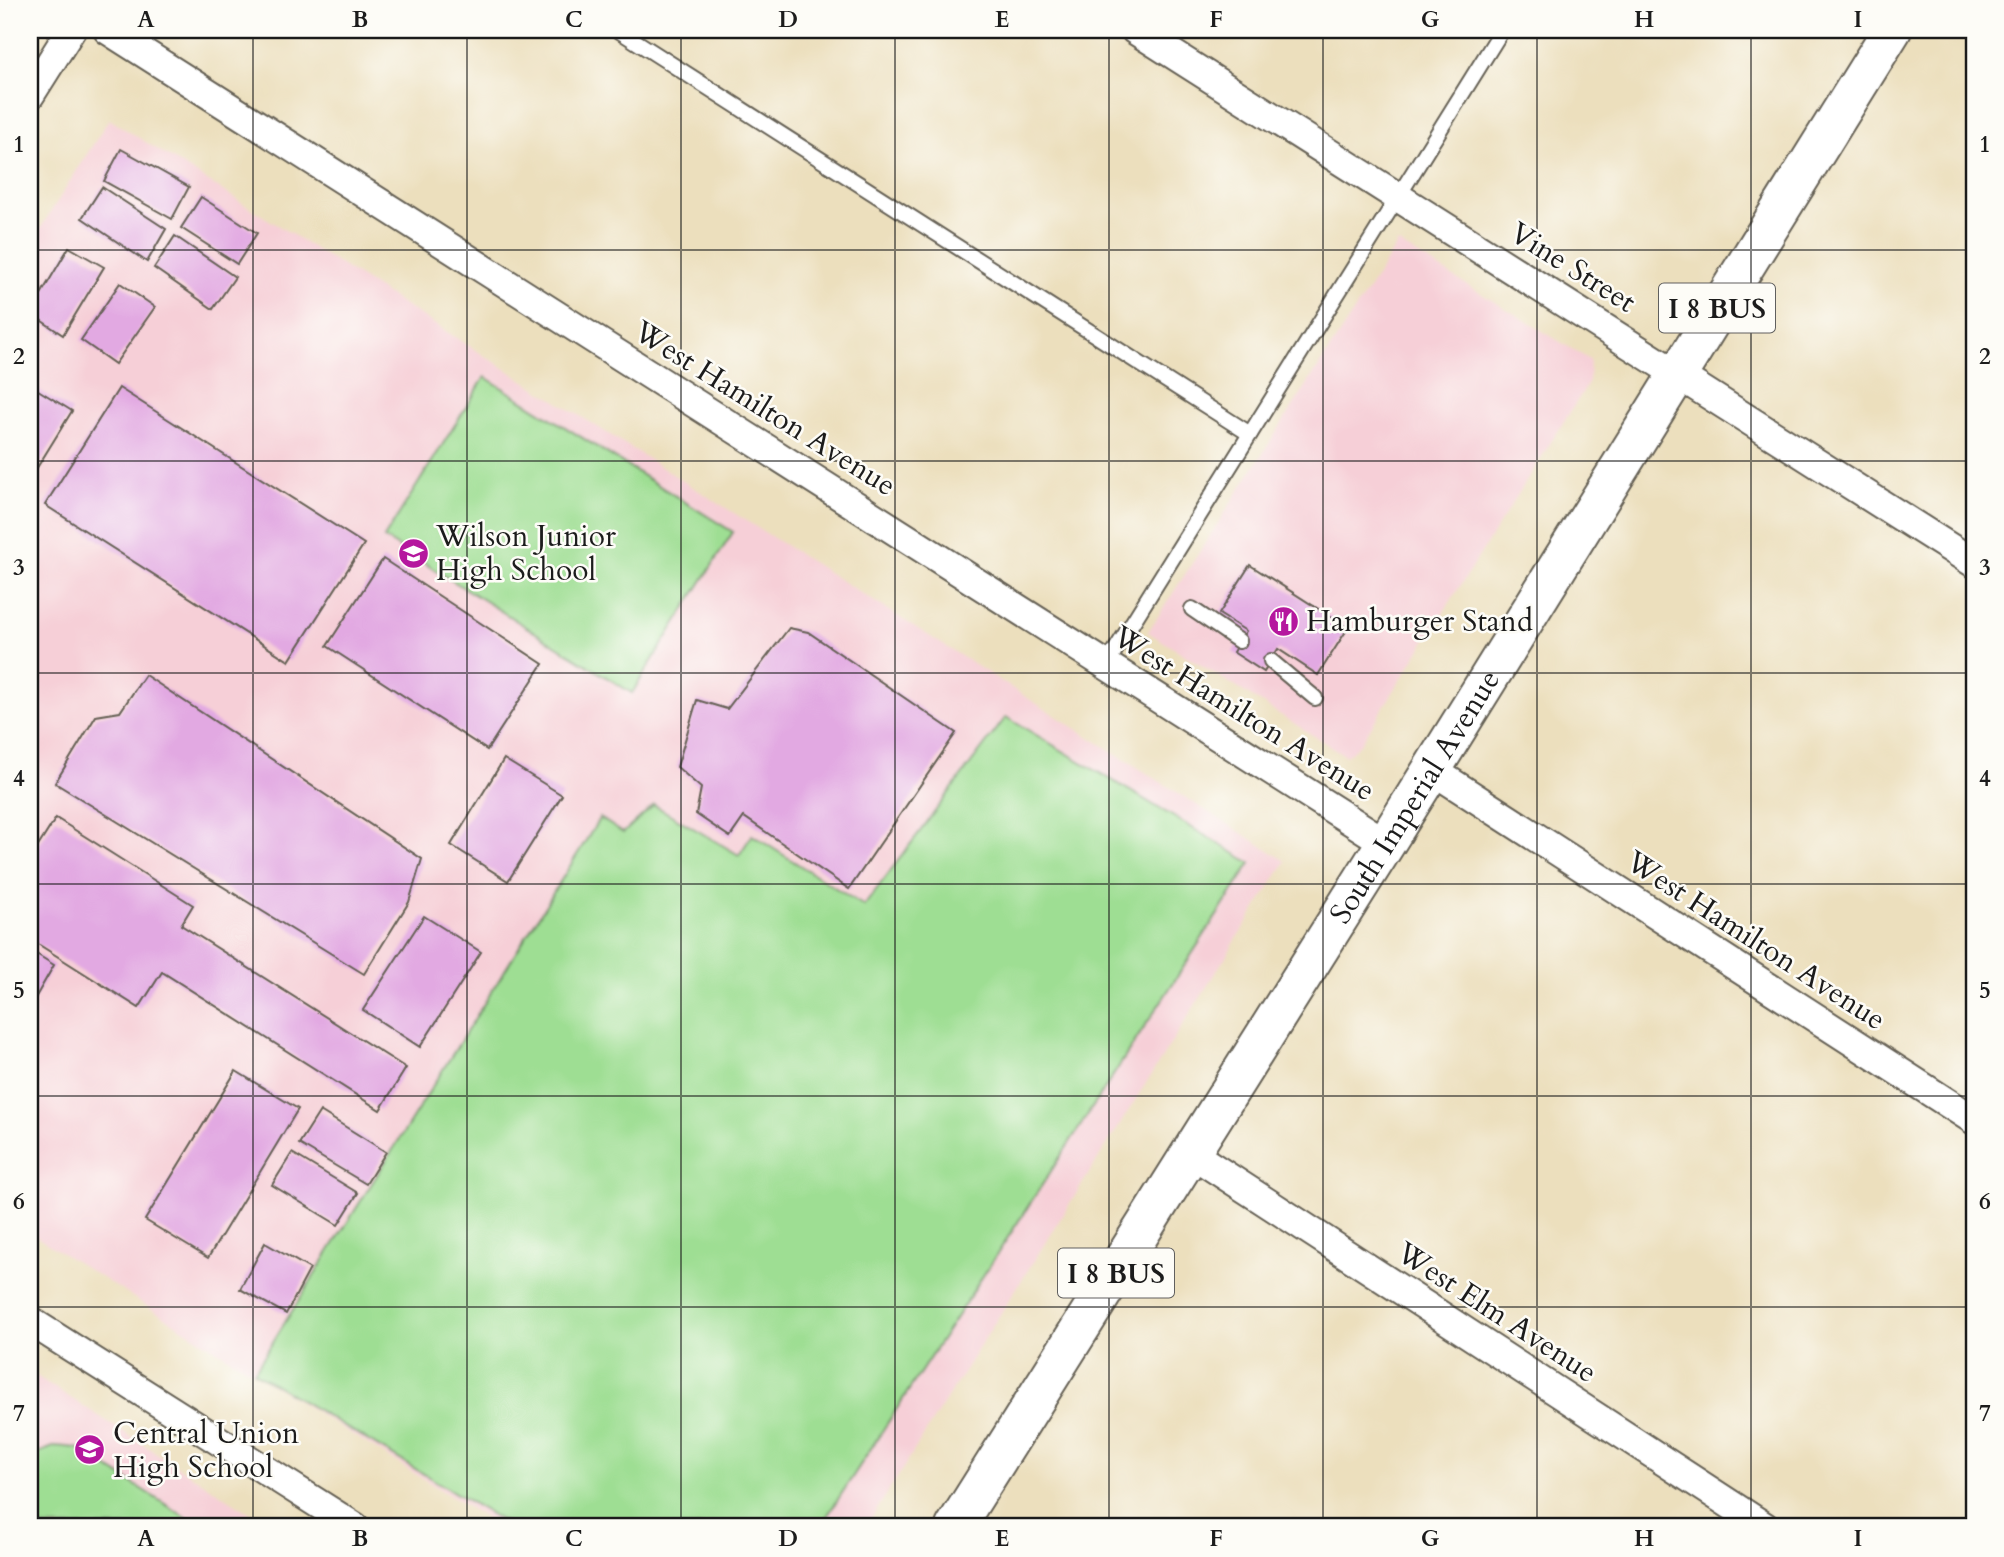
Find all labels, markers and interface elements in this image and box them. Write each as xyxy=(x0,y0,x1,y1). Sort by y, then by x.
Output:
text: A xyxy=(137,4,155,35)
text: B xyxy=(352,4,368,35)
text: C xyxy=(565,4,583,35)
text: D xyxy=(778,4,798,35)
text: E xyxy=(995,4,1009,35)
text: F xyxy=(1209,4,1223,35)
text: G xyxy=(1421,4,1440,35)
text: H xyxy=(1634,4,1654,35)
text: I xyxy=(1854,4,1862,35)
text: 1 xyxy=(13,129,25,160)
text: 1 xyxy=(1979,129,1991,160)
street label: Vine Street xyxy=(1502,213,1644,323)
road number: I 8 BUS xyxy=(1659,284,1775,332)
street label: West Hamilton Avenue xyxy=(625,311,904,506)
text: 2 xyxy=(13,341,25,372)
text: 2 xyxy=(1979,341,1991,372)
place label: Wilson Junior High School xyxy=(435,516,616,591)
school or university icon: Wilson Junior High School xyxy=(396,536,430,570)
text: 3 xyxy=(13,552,25,583)
text: 3 xyxy=(1979,552,1991,583)
place label: Hamburger Stand xyxy=(1306,601,1533,642)
restaurant icon: Hamburger Stand xyxy=(1266,604,1300,638)
street label: West Hamilton Avenue xyxy=(1104,616,1383,811)
street label: South Imperial Avenue xyxy=(1320,662,1510,932)
text: 4 xyxy=(13,763,25,794)
text: 4 xyxy=(1979,763,1991,794)
street label: West Hamilton Avenue xyxy=(1617,840,1893,1040)
text: 5 xyxy=(13,975,25,1006)
text: 5 xyxy=(1979,975,1991,1006)
text: 6 xyxy=(13,1186,25,1217)
text: 6 xyxy=(1979,1186,1991,1217)
street label: West Elm Avenue xyxy=(1388,1232,1605,1393)
road number: I 8 BUS xyxy=(1058,1248,1174,1298)
text: 7 xyxy=(13,1398,25,1429)
text: 7 xyxy=(1979,1398,1991,1429)
place label: Central Union High School xyxy=(113,1413,299,1488)
school or university icon: Central Union High School xyxy=(73,1433,107,1467)
text: A xyxy=(137,1523,155,1554)
text: B xyxy=(352,1523,368,1554)
text: C xyxy=(565,1523,583,1554)
text: D xyxy=(778,1523,798,1554)
text: E xyxy=(995,1523,1009,1554)
text: F xyxy=(1209,1523,1223,1554)
text: G xyxy=(1421,1523,1440,1554)
text: H xyxy=(1634,1523,1654,1554)
text: I xyxy=(1854,1523,1862,1554)

